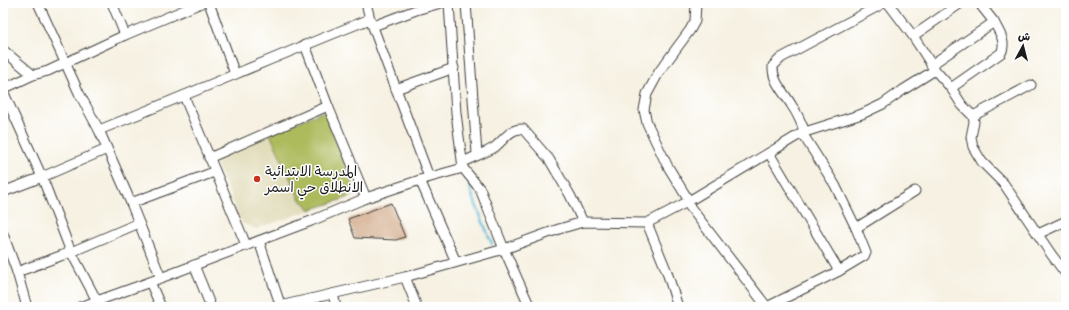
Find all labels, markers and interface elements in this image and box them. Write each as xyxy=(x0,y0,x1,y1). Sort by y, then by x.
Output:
north arrow xyxy=(1003,26,1043,66)
text: ش xyxy=(1017,29,1031,44)
place label: المدرسة الابتدائية الانطلاق حي اسمر xyxy=(264,163,363,200)
marker: المدرسة الابتدائية الانطلاق حي اسمر xyxy=(252,174,262,184)

